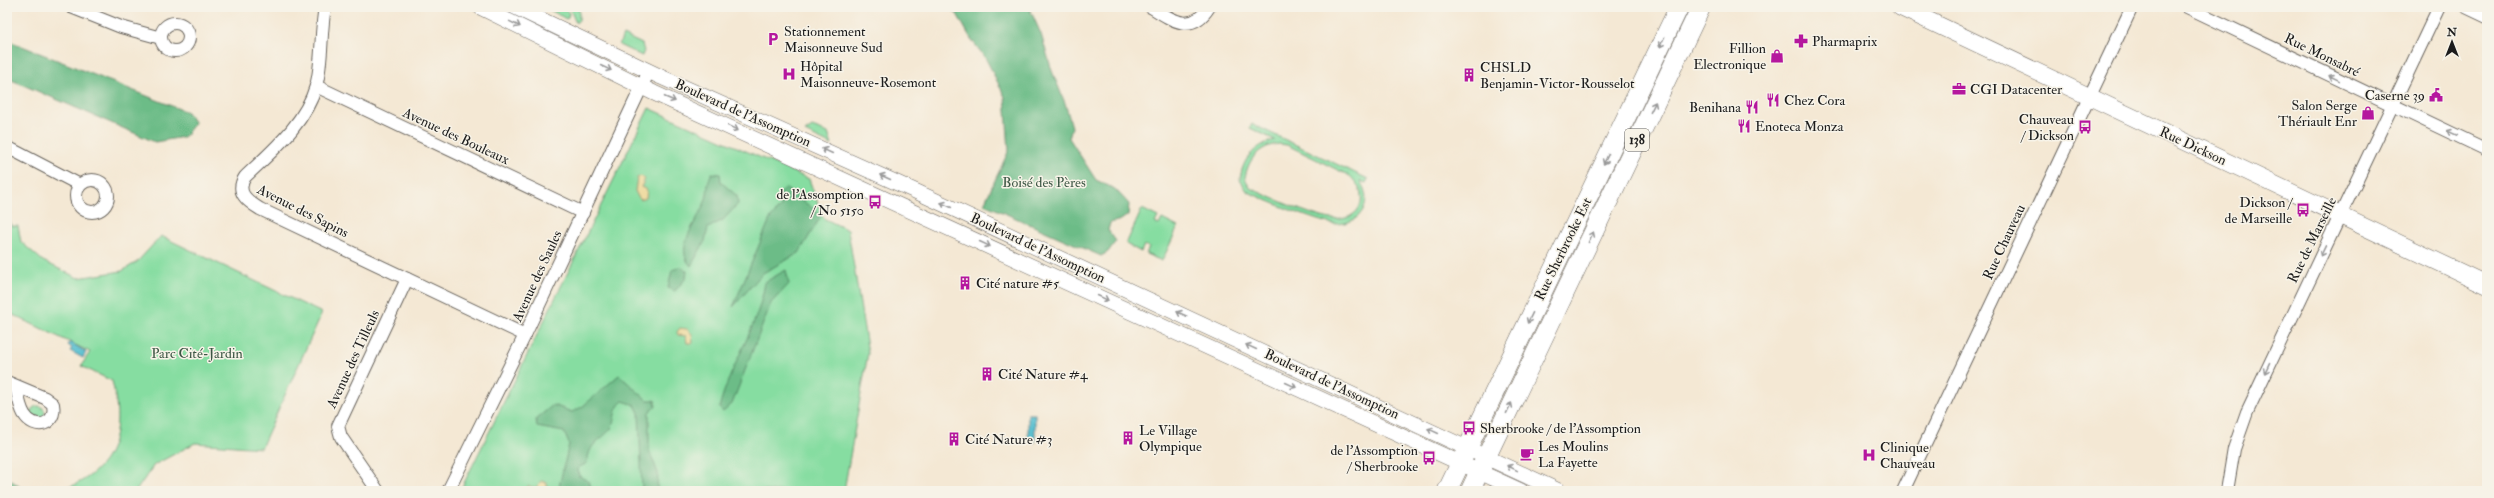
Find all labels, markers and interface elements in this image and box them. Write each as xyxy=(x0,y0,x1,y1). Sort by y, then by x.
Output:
one-way arrow xyxy=(508,21,520,28)
north arrow xyxy=(2432,22,2472,62)
place label: Stationnement Maisonneuve Sud xyxy=(784,23,883,56)
text: N xyxy=(2446,26,2458,39)
street label: Rue Monsabré xyxy=(2282,29,2363,81)
parking icon: Stationnement Maisonneuve Sud xyxy=(765,31,781,47)
pharmacy icon: Pharmaprix xyxy=(1793,33,1809,49)
place label: Pharmaprix xyxy=(1812,33,1878,51)
one-way arrow xyxy=(1658,36,1665,48)
place label: Fillion Electronique xyxy=(1693,40,1766,73)
shop icon: Fillion Electronique xyxy=(1769,48,1785,64)
place label: Hôpital Maisonneuve-Rosemont xyxy=(800,58,937,91)
place label: CHSLD Benjamin-Victor-Rousselot xyxy=(1480,59,1635,92)
one-way arrow xyxy=(599,65,611,72)
hospital icon: Hôpital Maisonneuve-Rosemont xyxy=(781,66,797,82)
building icon: CHSLD Benjamin-Victor-Rousselot xyxy=(1461,67,1477,83)
one-way arrow xyxy=(2329,74,2341,81)
street label: Boulevard de l'Assomption xyxy=(672,75,814,152)
office icon: CGI Datacenter xyxy=(1951,81,1967,97)
place label: CGI Datacenter xyxy=(1970,81,2063,98)
place label: Caserne 39 xyxy=(2365,87,2425,104)
public building icon: Caserne 39 xyxy=(2428,87,2444,103)
restaurant icon: Chez Cora xyxy=(1765,92,1781,108)
place label: Chez Cora xyxy=(1784,92,1845,109)
one-way arrow xyxy=(663,96,675,103)
place label: Salon Serge Thériault Enr xyxy=(2278,97,2358,130)
place label: Benihana xyxy=(1689,99,1741,116)
restaurant icon: Benihana xyxy=(1744,99,1760,115)
one-way arrow xyxy=(1650,102,1657,114)
street label: Avenue des Bouleaux xyxy=(399,103,513,168)
shop icon: Salon Serge Thériault Enr xyxy=(2360,105,2376,121)
place label: Chauveau / Dickson xyxy=(2019,111,2074,144)
restaurant icon: Enoteca Monza xyxy=(1736,118,1752,134)
place label: Enoteca Monza xyxy=(1755,118,1844,135)
bus stop icon: Chauveau / Dickson xyxy=(2077,119,2093,135)
street label: Rue Dickson xyxy=(2157,123,2229,169)
one-way arrow xyxy=(727,125,739,132)
road number: 138 xyxy=(1625,129,1649,151)
one-way arrow xyxy=(2446,129,2458,136)
one-way arrow xyxy=(821,147,833,154)
one-way arrow xyxy=(1602,153,1609,165)
one-way arrow xyxy=(879,173,891,180)
park label: Boisé des Pères xyxy=(1002,174,1086,191)
street label: Avenue des Sapins xyxy=(253,180,352,242)
place label: de l'Assomption / No 5150 xyxy=(776,186,864,219)
bus stop icon: de l'Assomption / No 5150 xyxy=(867,194,883,210)
street label: Rue Sherbrooke Est xyxy=(1531,194,1595,303)
place label: Dickson / de Marseille xyxy=(2225,194,2293,227)
street label: Rue de Marseille xyxy=(2284,194,2340,286)
one-way arrow xyxy=(940,201,952,209)
street label: Rue Chauveau xyxy=(1979,202,2029,282)
bus stop icon: Dickson / de Marseille xyxy=(2295,202,2311,218)
street label: Boulevard de l'Assomption xyxy=(967,209,1108,288)
street label: Avenue des Saules xyxy=(508,227,566,325)
one-way arrow xyxy=(1588,232,1595,244)
one-way arrow xyxy=(979,241,991,248)
one-way arrow xyxy=(2319,245,2326,257)
building icon: Cité nature #5 xyxy=(957,275,973,291)
place label: Cité nature #5 xyxy=(976,275,1060,292)
one-way arrow xyxy=(1097,295,1109,302)
street label: Avenue des Tilleuls xyxy=(322,307,383,412)
one-way arrow xyxy=(1177,310,1189,317)
one-way arrow xyxy=(1526,312,1533,324)
one-way arrow xyxy=(1245,343,1257,350)
park label: Parc Cité-Jardin xyxy=(151,345,243,362)
street label: Boulevard de l'Assomption xyxy=(1261,345,1402,424)
one-way arrow xyxy=(2263,362,2270,374)
building icon: Cité Nature #4 xyxy=(979,366,995,382)
place label: Cité Nature #4 xyxy=(998,366,1089,383)
one-way arrow xyxy=(1285,382,1297,389)
one-way arrow xyxy=(1506,402,1513,414)
bus stop icon: Sherbrooke / de l'Assomption xyxy=(1461,420,1477,436)
place label: Sherbrooke / de l'Assomption xyxy=(1480,420,1641,438)
place label: Le Village Olympique xyxy=(1139,422,1202,456)
one-way arrow xyxy=(1427,427,1439,434)
building icon: Le Village Olympique xyxy=(1120,430,1136,446)
building icon: Cité Nature #3 xyxy=(946,431,962,447)
place label: Cité Nature #3 xyxy=(965,431,1052,448)
place label: Les Moulins La Fayette xyxy=(1538,438,1609,472)
place label: Clinique Chauveau xyxy=(1880,439,1935,472)
place label: de l'Assomption / Sherbrooke xyxy=(1330,442,1418,475)
cafe icon: Les Moulins La Fayette xyxy=(1519,446,1535,462)
hospital icon: Clinique Chauveau xyxy=(1861,447,1877,463)
bus stop icon: de l'Assomption / Sherbrooke xyxy=(1421,450,1437,466)
one-way arrow xyxy=(1506,464,1518,471)

